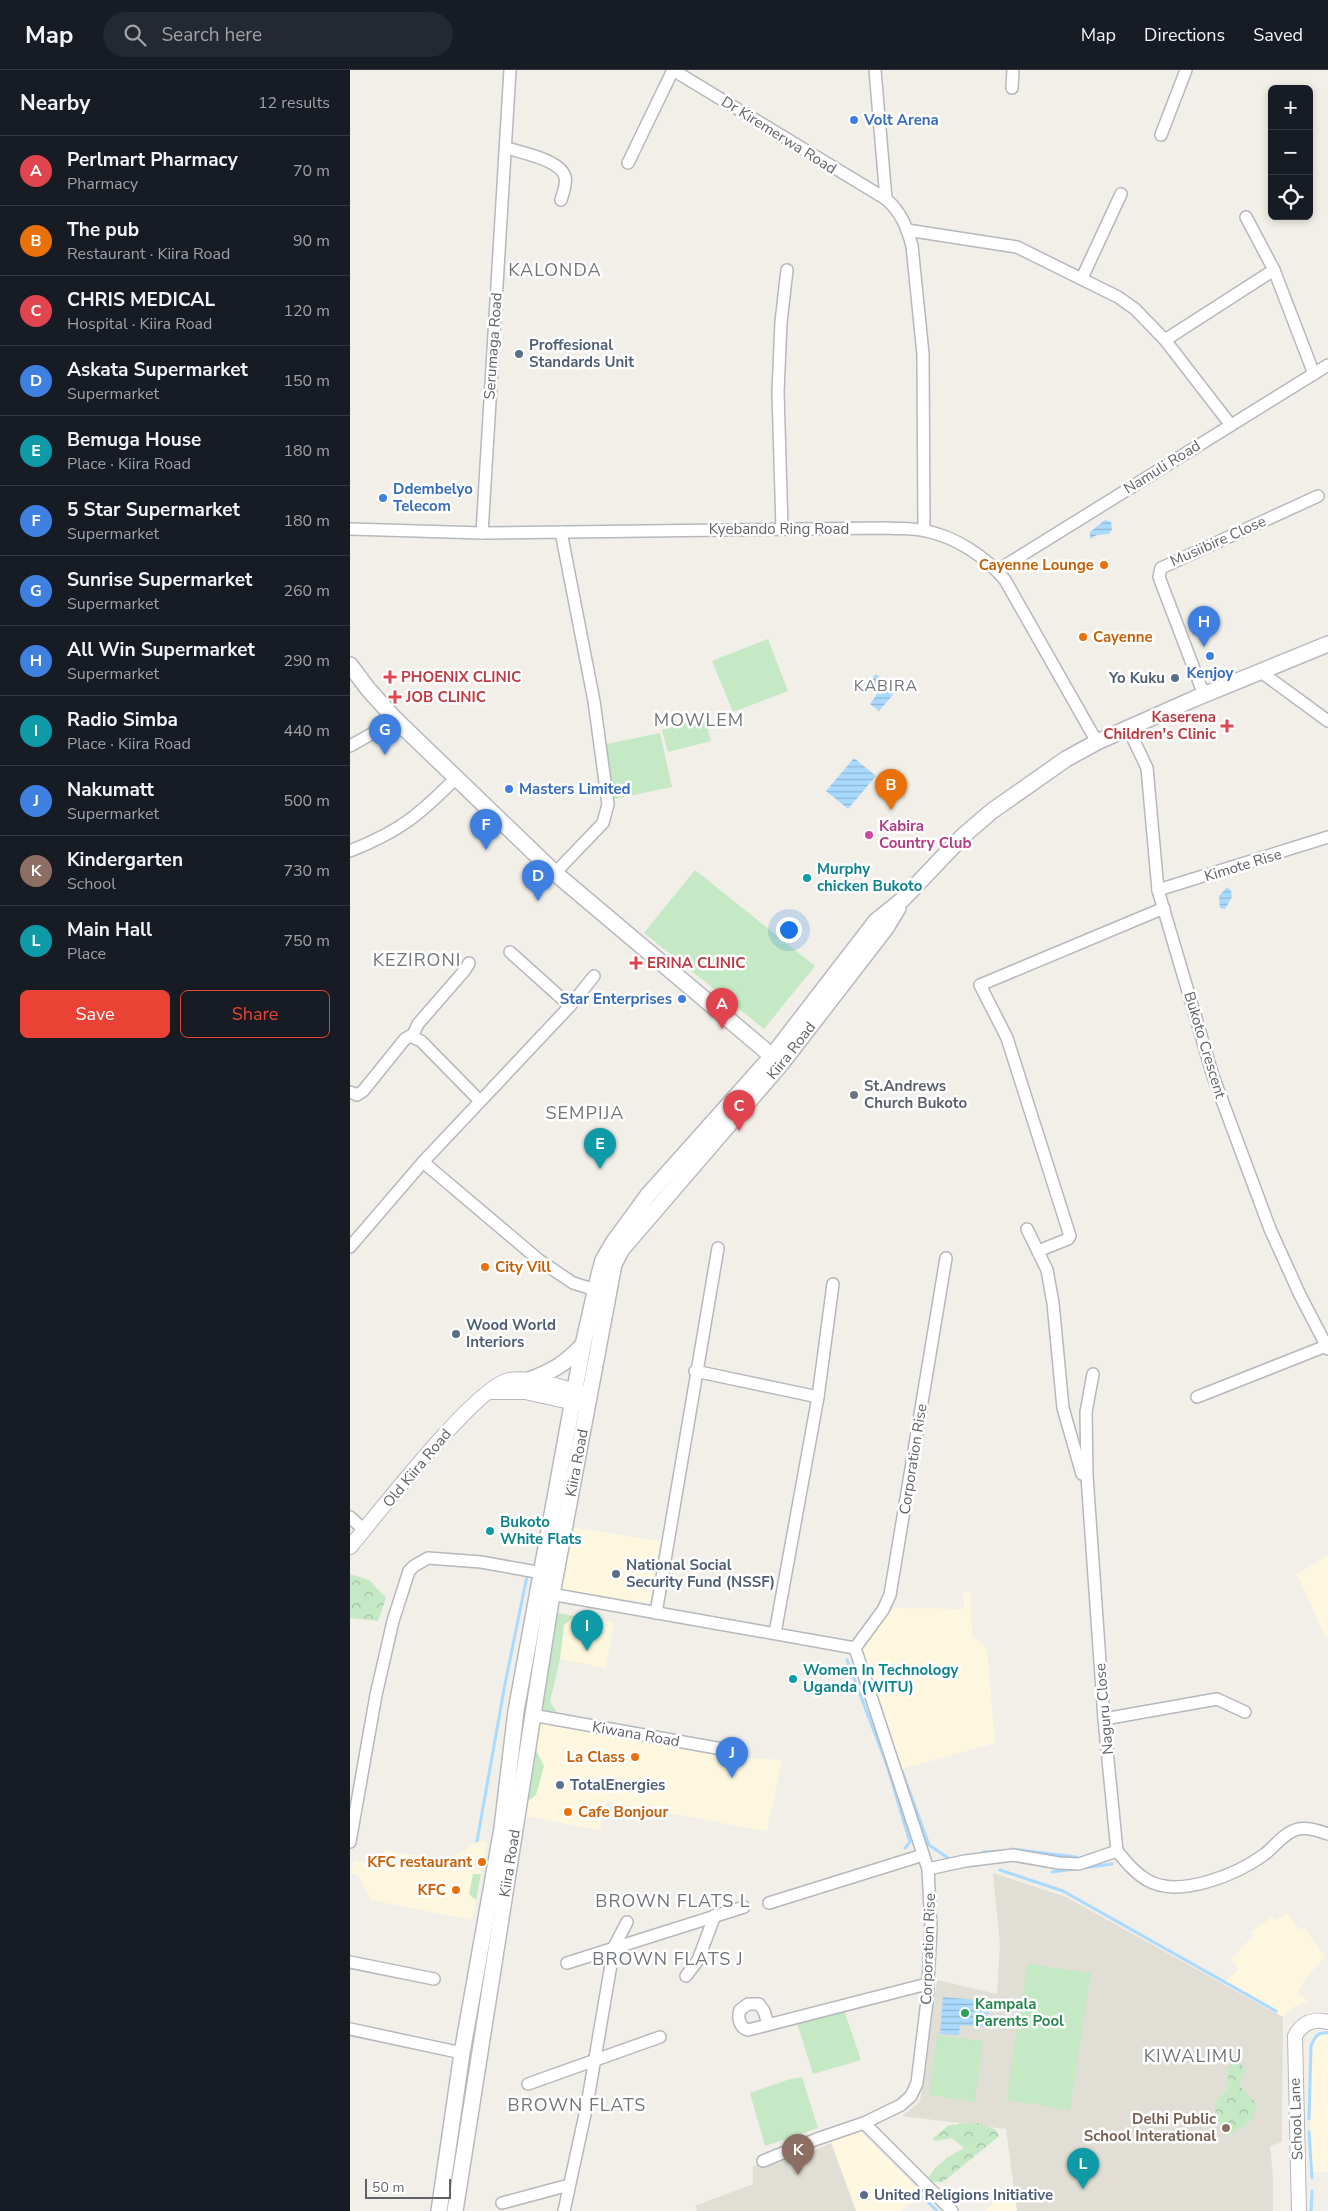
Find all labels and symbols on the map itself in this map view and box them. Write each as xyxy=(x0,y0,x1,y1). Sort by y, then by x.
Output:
street label: Dr Kiremerwa Road xyxy=(718,91,840,179)
place label: Volt Arena xyxy=(863,110,939,130)
marker: Volt Arena xyxy=(848,114,860,126)
district label: KALONDA xyxy=(508,258,602,282)
street label: Serumaga Road xyxy=(479,292,507,400)
place label: Proffesional Standards Unit xyxy=(529,335,634,372)
marker: Proffesional Standards Unit xyxy=(513,348,525,360)
street label: Namuli Road xyxy=(1120,435,1204,499)
place label: Ddembelyo Telecom xyxy=(393,479,473,516)
marker: Ddembelyo Telecom xyxy=(377,492,389,504)
street label: Musiibire Close xyxy=(1167,511,1269,571)
street label: Kyebando Ring Road xyxy=(709,519,849,539)
place label: Cayenne Lounge xyxy=(979,555,1094,575)
marker: Cayenne Lounge xyxy=(1098,559,1110,571)
pin: H xyxy=(1188,606,1220,647)
place label: Cayenne xyxy=(1093,627,1153,647)
marker: Cayenne xyxy=(1077,631,1089,643)
marker: Kenjoy xyxy=(1204,650,1216,662)
place label: Kenjoy xyxy=(1187,663,1234,683)
place label: PHOENIX CLINIC xyxy=(401,667,521,687)
place label: Yo Kuku xyxy=(1108,668,1165,688)
marker: PHOENIX CLINIC xyxy=(383,670,397,684)
marker: Yo Kuku xyxy=(1169,672,1181,684)
district label: KABIRA xyxy=(854,675,918,697)
place label: JOB CLINIC xyxy=(405,687,486,707)
marker: JOB CLINIC xyxy=(388,690,402,704)
place label: Kaserena Children's Clinic xyxy=(1103,707,1216,744)
district label: MOWLEM xyxy=(654,708,744,732)
pin: G xyxy=(369,714,401,755)
marker: Kaserena Children's Clinic xyxy=(1220,719,1234,733)
pin: B xyxy=(875,769,907,810)
place label: Masters Limited xyxy=(519,779,631,799)
marker: Masters Limited xyxy=(503,783,515,795)
pin: F xyxy=(470,809,502,850)
place label: Kabira Country Club xyxy=(879,816,971,853)
marker: Kabira Country Club xyxy=(863,829,875,841)
street label: Kimote Rise xyxy=(1202,844,1284,886)
place label: Murphy chicken Bukoto xyxy=(817,859,923,896)
pin: D xyxy=(522,860,554,901)
marker: Murphy chicken Bukoto xyxy=(801,872,813,884)
your location xyxy=(776,917,802,943)
district label: KEZIRONI xyxy=(373,948,461,972)
place label: ERINA CLINIC xyxy=(647,953,745,973)
marker: ERINA CLINIC xyxy=(629,956,643,970)
pin: A xyxy=(706,988,738,1029)
place label: Star Enterprises xyxy=(560,989,672,1009)
street label: Bukoto Crescent xyxy=(1179,989,1231,1102)
marker: Star Enterprises xyxy=(676,993,688,1005)
street label: Kiira Road xyxy=(762,1018,820,1084)
place label: St.Andrews Church Bukoto xyxy=(864,1076,967,1113)
marker: St.Andrews Church Bukoto xyxy=(848,1089,860,1101)
pin: C xyxy=(723,1090,755,1131)
district label: SEMPIJA xyxy=(546,1101,624,1125)
pin: E xyxy=(584,1128,616,1169)
place label: City Vill xyxy=(495,1257,551,1277)
marker: City Vill xyxy=(479,1261,491,1273)
place label: Wood World Interiors xyxy=(466,1315,556,1352)
marker: Wood World Interiors xyxy=(450,1328,462,1340)
street label: Corporation Rise xyxy=(894,1402,932,1516)
street label: Old Kiira Road xyxy=(378,1424,456,1512)
street label: Kiira Road xyxy=(560,1427,593,1498)
place label: Bukoto White Flats xyxy=(500,1512,582,1549)
marker: Bukoto White Flats xyxy=(484,1525,496,1537)
place label: National Social Security Fund (NSSF) xyxy=(626,1555,775,1592)
marker: National Social Security Fund (NSSF) xyxy=(610,1568,622,1580)
pin: I xyxy=(571,1610,603,1651)
place label: Women In Technology Uganda (WITU) xyxy=(803,1660,958,1697)
street label: Naguru Close xyxy=(1090,1662,1118,1756)
marker: Women In Technology Uganda (WITU) xyxy=(787,1673,799,1685)
street label: Kiwana Road xyxy=(591,1716,681,1752)
pin: J xyxy=(716,1737,748,1778)
place label: La Class xyxy=(566,1747,625,1767)
marker: La Class xyxy=(629,1751,641,1763)
place label: TotalEnergies xyxy=(570,1775,665,1795)
marker: TotalEnergies xyxy=(554,1779,566,1791)
place label: Cafe Bonjour xyxy=(578,1802,669,1822)
marker: Cafe Bonjour xyxy=(562,1806,574,1818)
street label: Kiira Road xyxy=(494,1828,525,1899)
place label: KFC restaurant xyxy=(367,1852,472,1872)
marker: KFC restaurant xyxy=(476,1856,488,1868)
place label: KFC xyxy=(418,1880,446,1900)
marker: KFC xyxy=(450,1884,462,1896)
district label: BROWN FLATS L xyxy=(595,1889,751,1913)
street label: Corporation Rise xyxy=(916,1893,940,2005)
district label: BROWN FLATS J xyxy=(592,1947,744,1971)
place label: Kampala Parents Pool xyxy=(975,1994,1064,2031)
marker: Kampala Parents Pool xyxy=(959,2007,971,2019)
district label: KIWALIMU xyxy=(1144,2044,1242,2068)
street label: School Lane xyxy=(1285,2078,1307,2160)
district label: BROWN FLATS xyxy=(508,2093,646,2117)
place label: Delhi Public School Interational xyxy=(1084,2109,1216,2146)
marker: Delhi Public School Interational xyxy=(1220,2122,1232,2134)
pin: K xyxy=(782,2134,814,2175)
pin: L xyxy=(1067,2148,1099,2189)
scale bar xyxy=(365,2176,451,2199)
place label: United Religions Initiative xyxy=(874,2185,1053,2205)
marker: United Religions Initiative xyxy=(858,2189,870,2201)

